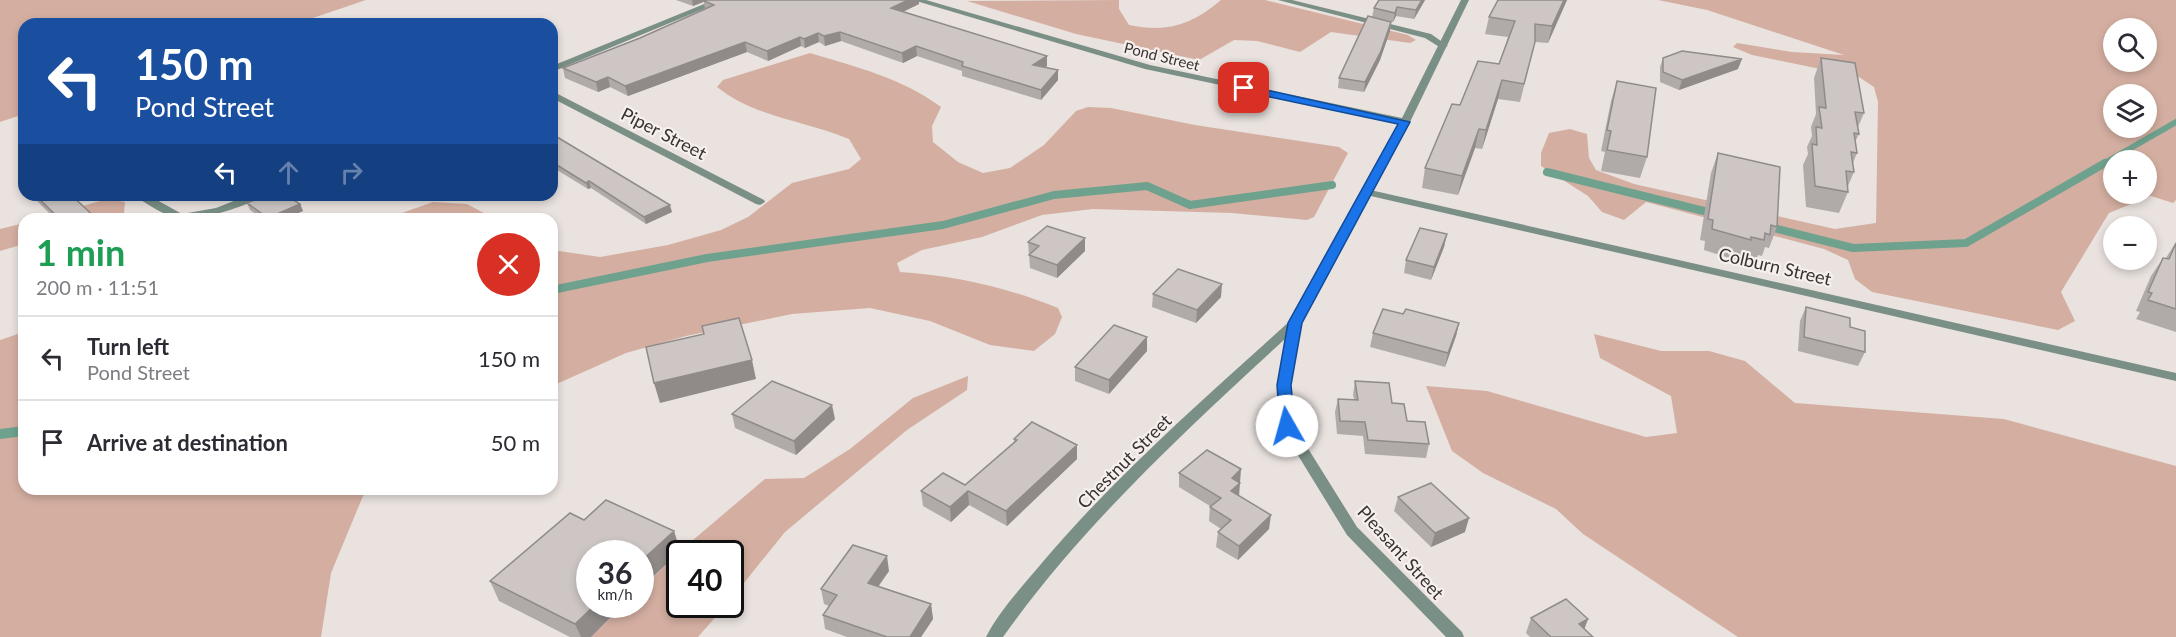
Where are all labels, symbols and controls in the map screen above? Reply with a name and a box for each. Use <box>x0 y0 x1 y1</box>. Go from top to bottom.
map controls <box>2103 18 2157 270</box>
button: search <box>2103 18 2157 72</box>
street label: Pond Street <box>1122 38 1202 74</box>
text: 150 m <box>135 39 253 89</box>
icon: left <box>36 42 114 120</box>
pin <box>1218 62 1269 113</box>
icon: arrive <box>1227 71 1260 104</box>
button: layers <box>2103 84 2157 138</box>
text: Pond Street <box>135 90 274 123</box>
street label: Piper Street <box>618 102 711 164</box>
button: + <box>2103 150 2157 204</box>
icon: left <box>209 156 242 189</box>
icon: ahead <box>272 156 305 189</box>
icon: right <box>335 156 368 189</box>
button: − <box>2103 216 2157 270</box>
text: 1 min <box>36 230 125 274</box>
button: close <box>477 233 540 296</box>
street label: Colburn Street <box>1716 242 1834 290</box>
text: 200 m · 11:51 <box>36 275 159 299</box>
text: Turn left <box>87 333 169 360</box>
icon: left <box>36 342 69 375</box>
text: 150 m <box>478 345 540 372</box>
text: Pond Street <box>87 360 190 384</box>
position arrow <box>1255 394 1319 458</box>
street label: Chestnut Street <box>1072 409 1176 513</box>
icon: arrive <box>36 426 69 459</box>
text: Arrive at destination <box>87 429 288 456</box>
text: 50 m <box>491 429 540 456</box>
street label: Pleasant Street <box>1353 501 1449 604</box>
speed limit sign: 40 <box>666 540 744 618</box>
text: 36 <box>598 554 632 590</box>
text: km/h <box>597 585 633 603</box>

